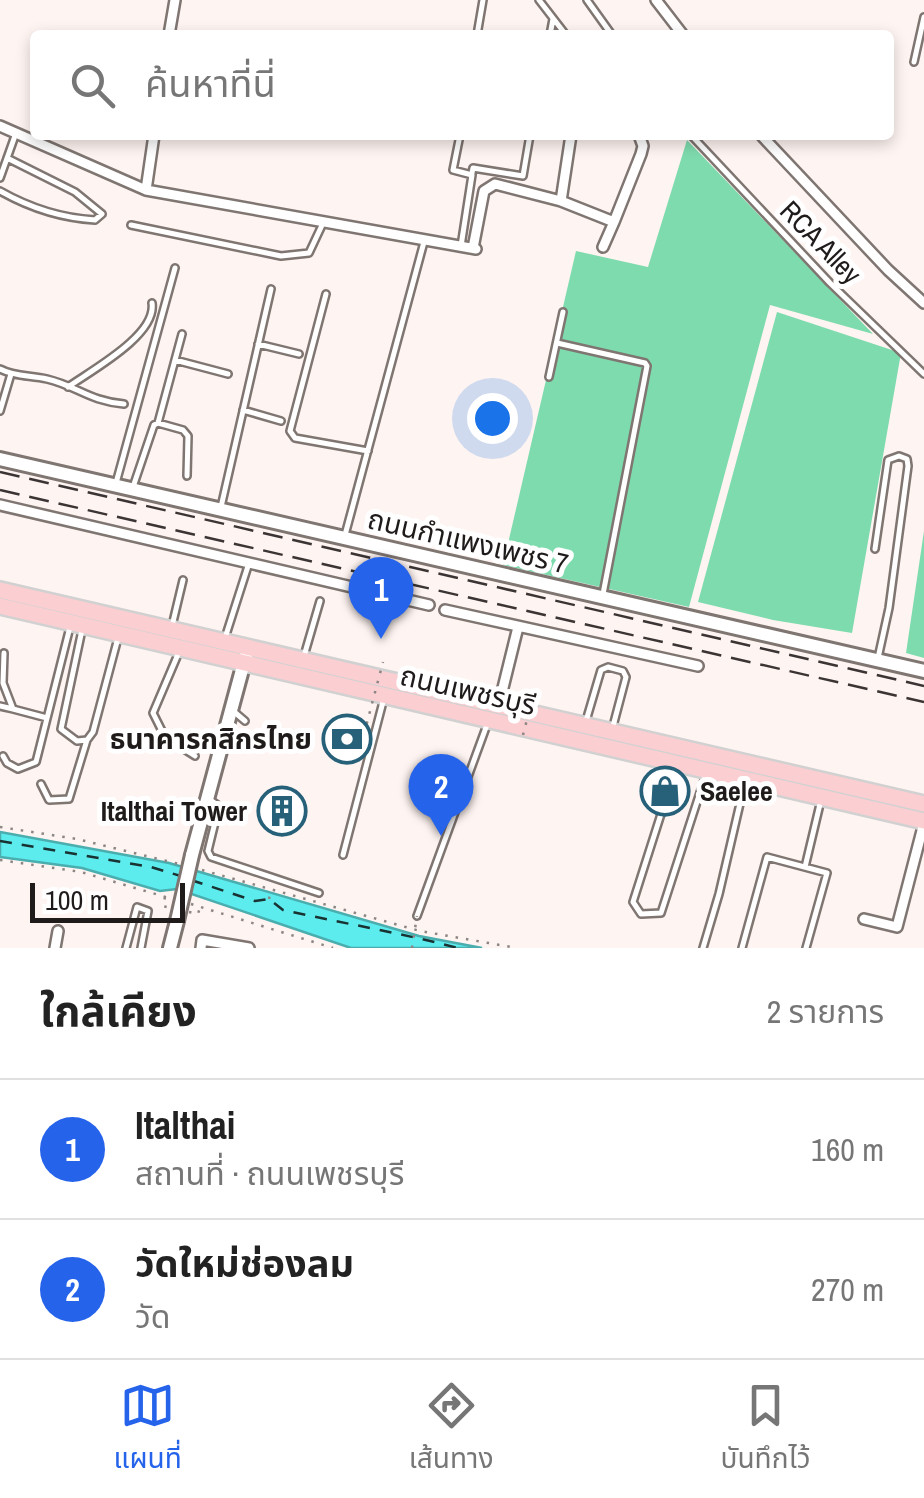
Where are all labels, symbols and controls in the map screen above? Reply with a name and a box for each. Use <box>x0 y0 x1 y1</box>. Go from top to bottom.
search box <box>30 30 894 140</box>
icon: search <box>65 58 120 113</box>
text: ค้นหาที่นี่ <box>145 58 276 109</box>
street label: RCA Alley <box>772 192 870 292</box>
your location <box>467 393 518 444</box>
street label: ถนนกำแพงเพชร 7 <box>364 499 572 583</box>
pin: 1 <box>348 556 414 639</box>
street label: ถนนเพชรบุรี <box>396 656 540 724</box>
bank icon: ธนาคารกสิกรไทย <box>321 713 373 765</box>
place label: ธนาคารกสิกรไทย <box>110 720 312 758</box>
pin: 2 <box>408 754 474 836</box>
shop icon: Saelee <box>639 765 691 817</box>
place label: Saelee <box>700 772 773 810</box>
building icon: Italthai Tower <box>256 785 308 837</box>
place label: Italthai Tower <box>101 792 247 830</box>
scale bar <box>30 878 185 923</box>
text: 100 m <box>45 881 109 919</box>
text: ใกล้เคียง <box>40 983 197 1039</box>
text: 2 รายการ <box>767 990 884 1033</box>
text: Italthai <box>135 1100 235 1151</box>
text: 1 <box>65 1128 80 1171</box>
text: 160 m <box>811 1128 884 1171</box>
text: สถานที่ · ถนนเพชรบุรี <box>135 1152 404 1195</box>
text: วัดใหม่ช่องลม <box>135 1238 354 1289</box>
text: 2 <box>65 1268 80 1311</box>
text: 270 m <box>811 1268 884 1311</box>
text: วัด <box>135 1295 170 1338</box>
tab: แผนที่ <box>114 1378 182 1481</box>
tab: เส้นทาง <box>409 1378 493 1481</box>
tab: บันทึกไว้ <box>721 1378 810 1481</box>

